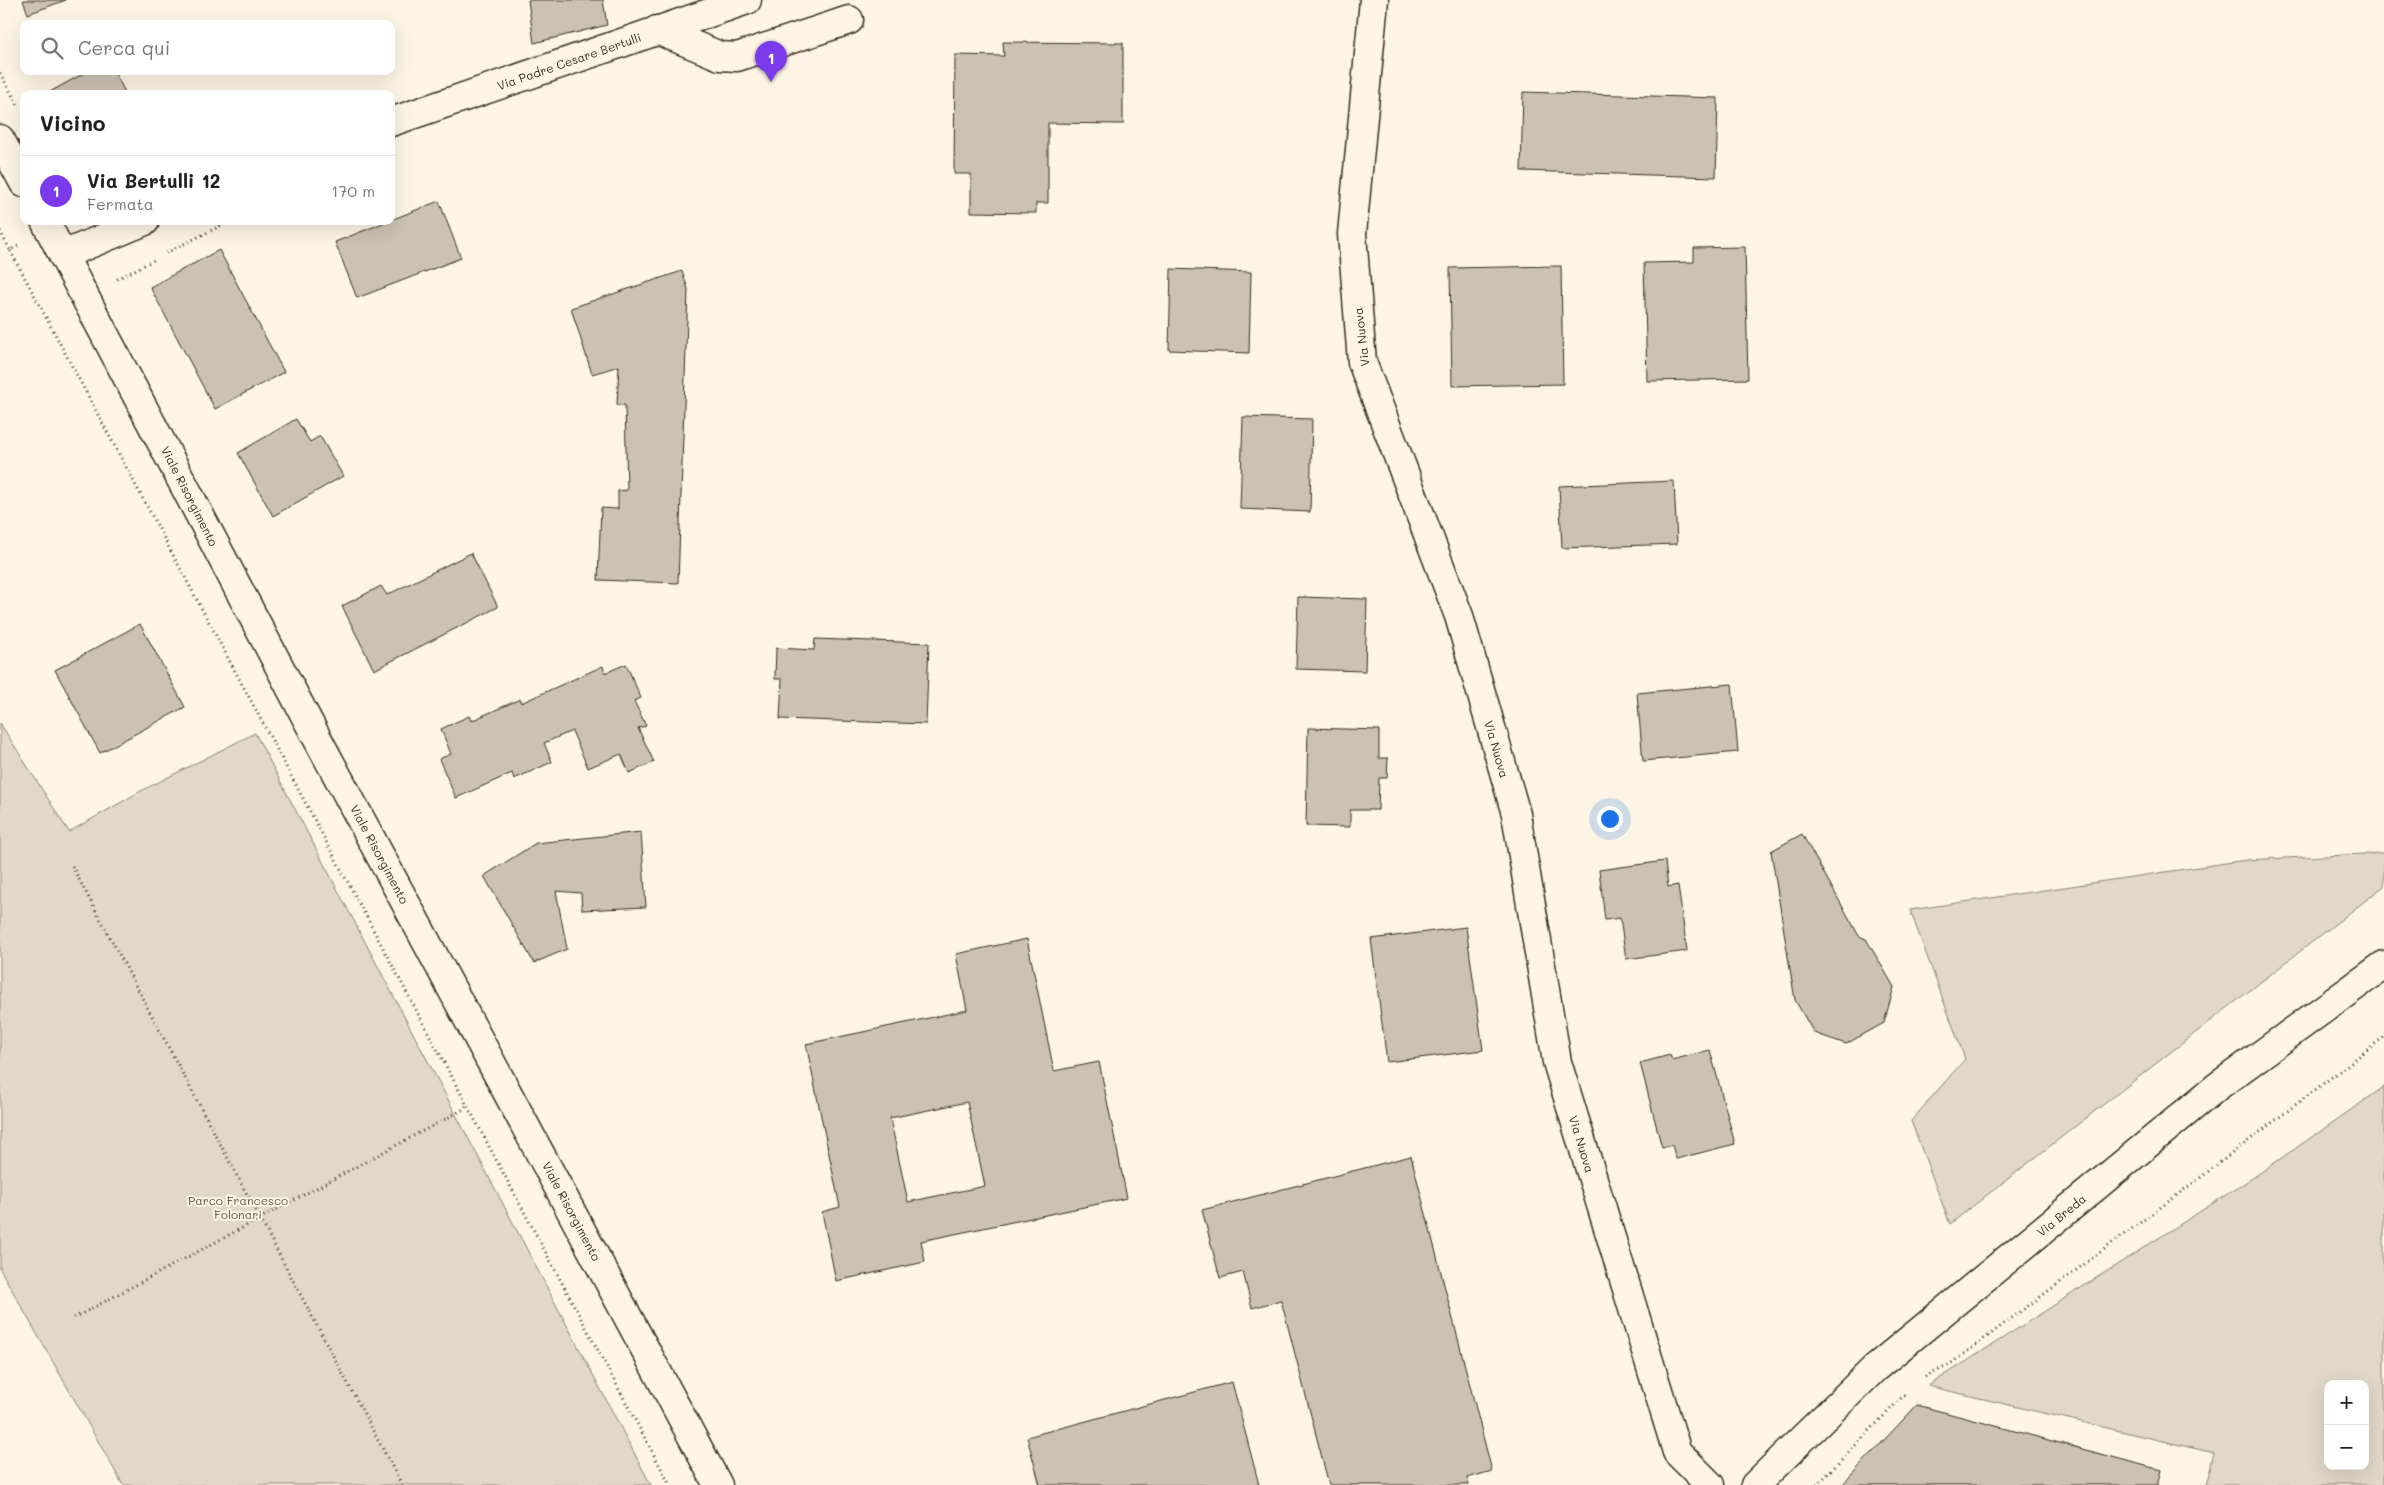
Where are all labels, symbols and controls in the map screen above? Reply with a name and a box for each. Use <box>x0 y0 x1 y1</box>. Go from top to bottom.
search box <box>20 20 395 75</box>
street label: Via Padre Cesare Bertulli <box>495 29 643 93</box>
icon: search <box>38 34 66 62</box>
text: Cerca qui <box>78 35 170 60</box>
pin: 1 <box>755 41 787 82</box>
text: Vicino <box>40 109 105 136</box>
text: Via Bertulli 12 <box>87 168 220 193</box>
text: 1 <box>52 180 60 201</box>
text: 170 m <box>331 180 375 201</box>
text: Fermata <box>87 193 154 214</box>
street label: Via Nuova <box>1349 307 1373 367</box>
street label: Viale Risorgimento <box>158 443 222 549</box>
street label: Via Nuova <box>1481 718 1513 780</box>
street label: Viale Risorgimento <box>347 802 413 906</box>
your location <box>1597 806 1623 832</box>
street label: Via Nuova <box>1566 1113 1598 1175</box>
street label: Viale Risorgimento <box>539 1159 605 1263</box>
street label: Via Breda <box>2033 1190 2089 1240</box>
park label: Parco Francesco Folonari <box>188 1192 288 1222</box>
map controls <box>2324 1380 2369 1470</box>
button: + <box>2324 1380 2369 1425</box>
button: − <box>2324 1425 2369 1470</box>

